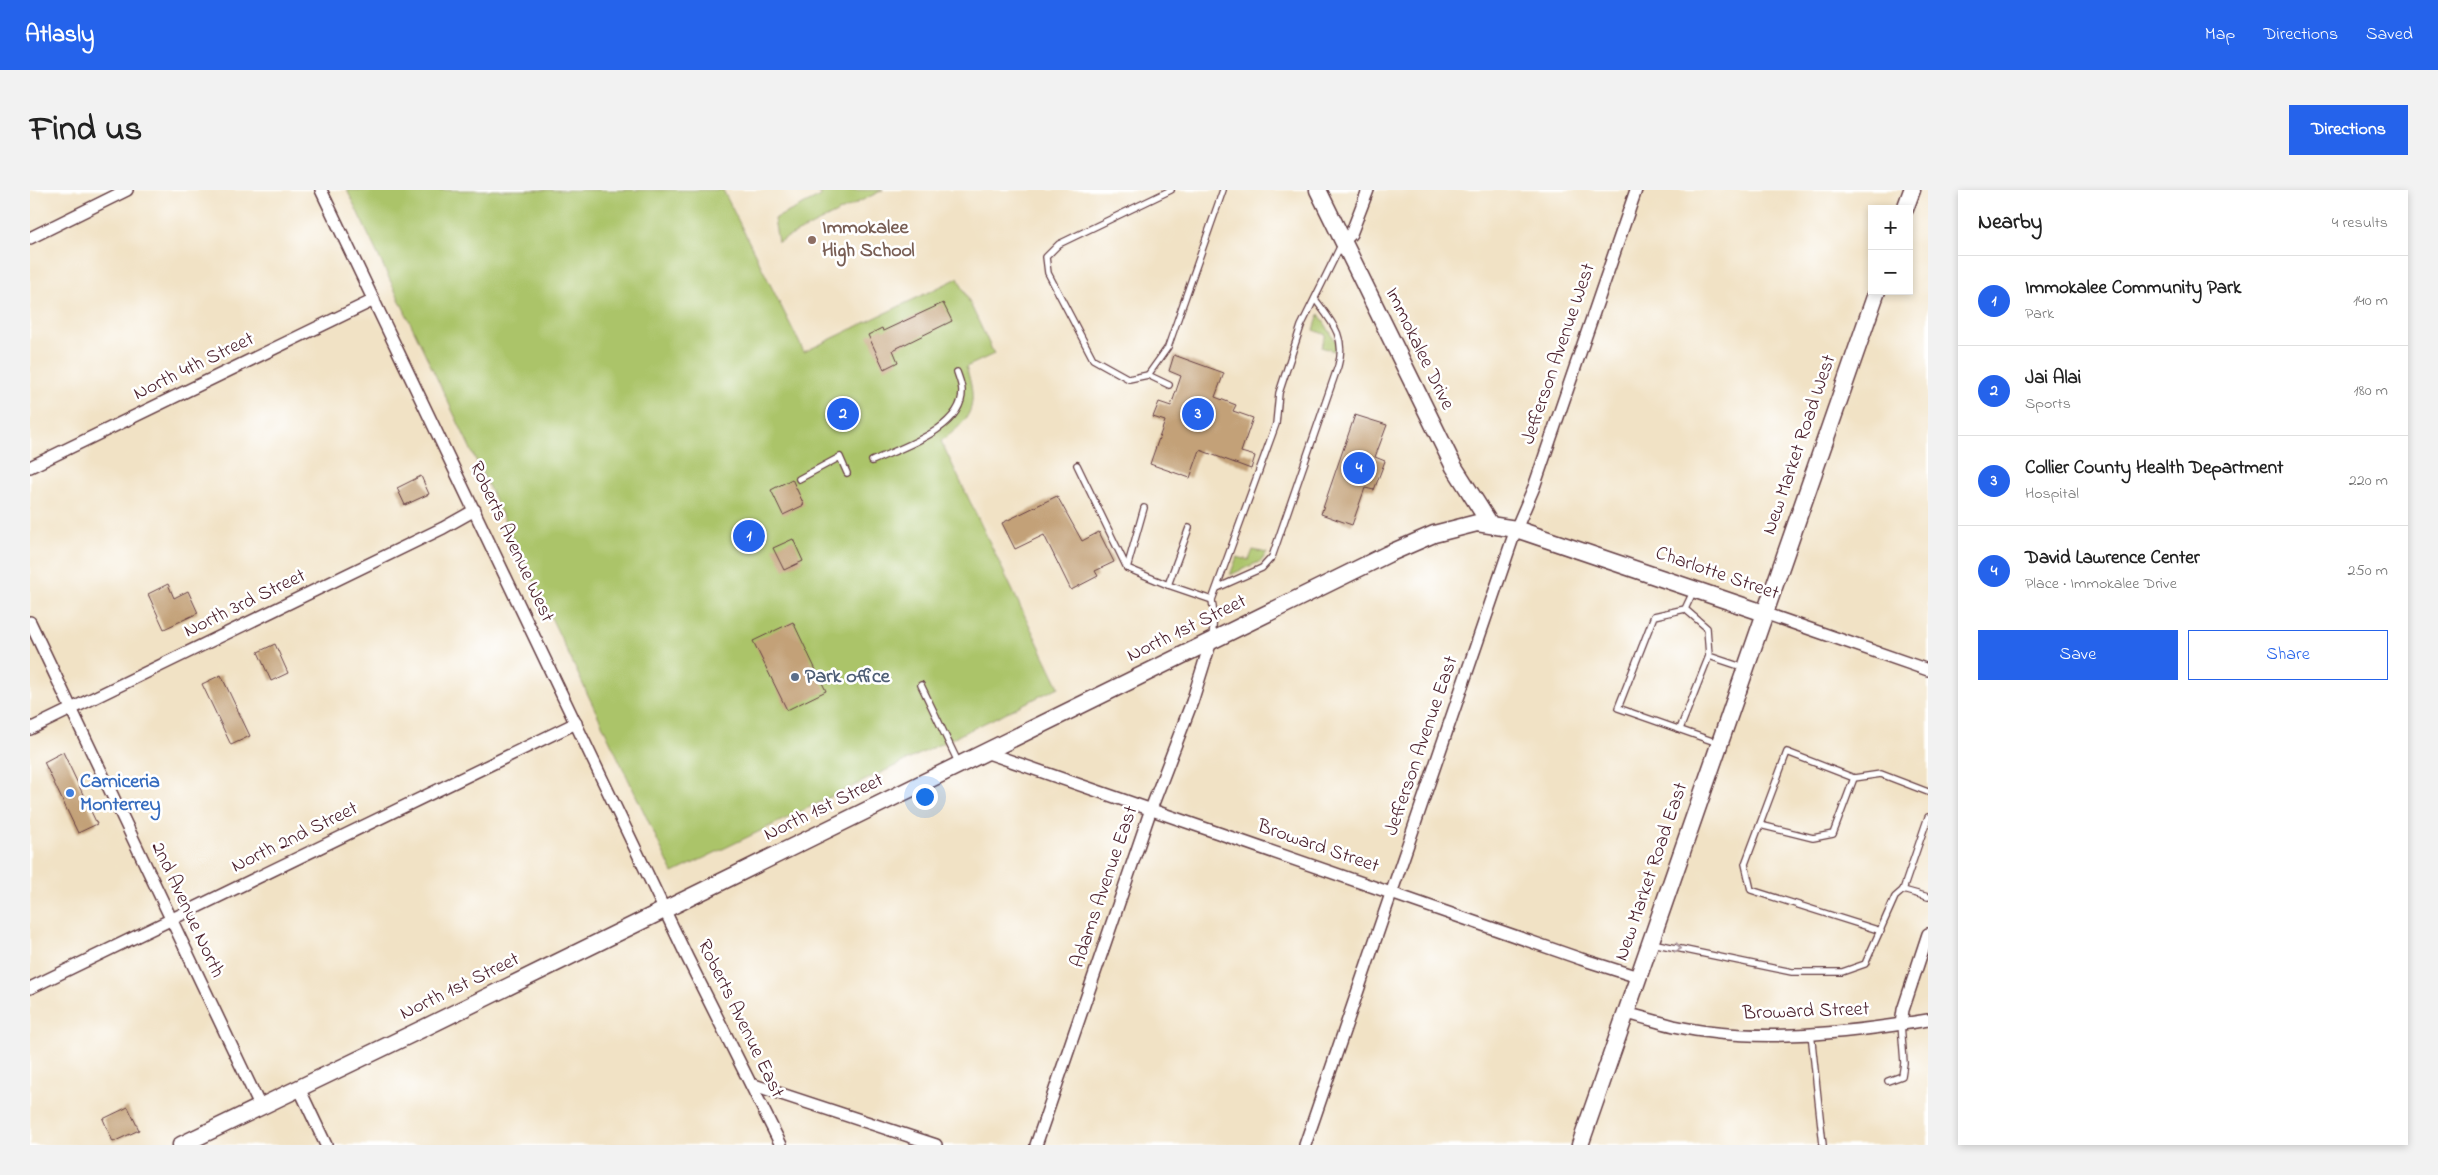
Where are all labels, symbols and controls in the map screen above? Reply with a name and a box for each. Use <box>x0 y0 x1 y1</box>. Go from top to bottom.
text: Atlasly <box>25 18 94 53</box>
text: Map <box>2205 22 2235 48</box>
text: Directions <box>2263 22 2338 48</box>
text: Saved <box>2366 22 2413 48</box>
text: Find us <box>30 105 142 156</box>
button: Directions <box>2289 105 2408 155</box>
map controls <box>1868 205 1913 295</box>
button: + <box>1868 205 1913 250</box>
text: Nearby <box>1978 208 2042 238</box>
text: 4 results <box>2332 211 2388 235</box>
place label: Immokalee High School <box>822 214 915 267</box>
marker: Immokalee High School <box>806 234 818 246</box>
button: − <box>1868 250 1913 295</box>
street label: Jefferson Avenue West <box>1514 259 1604 448</box>
text: Immokalee Community Park <box>2025 275 2241 302</box>
street label: Immokalee Drive <box>1377 283 1461 415</box>
text: 1 <box>1991 289 1997 313</box>
text: 140 m <box>2353 289 2388 313</box>
text: Park <box>2025 302 2054 326</box>
street label: North 4th Street <box>129 325 260 409</box>
street label: New Market Road West <box>1756 351 1845 539</box>
text: Jai Alai <box>2025 365 2081 392</box>
text: 2 <box>1990 379 1998 403</box>
text: 180 m <box>2354 379 2388 403</box>
text: Sports <box>2025 392 2071 416</box>
pin: 2 <box>827 395 859 433</box>
pin: 3 <box>1182 395 1214 433</box>
pin: 4 <box>1343 449 1375 487</box>
text: Collier County Health Department <box>2025 455 2283 482</box>
street label: Roberts Avenue West <box>461 457 561 628</box>
text: 3 <box>1991 469 1997 493</box>
text: 220 m <box>2349 469 2388 493</box>
text: Hospital <box>2025 482 2079 506</box>
pin: 1 <box>733 517 765 555</box>
street label: Charlotte Street <box>1651 539 1783 609</box>
text: David Lawrence Center <box>2025 545 2200 572</box>
text: 4 <box>1991 559 1997 583</box>
text: 250 m <box>2348 559 2388 583</box>
street label: North 3rd Street <box>179 562 311 646</box>
text: Place · Immokalee Drive <box>2025 572 2177 596</box>
street label: North 1st Street <box>1122 587 1252 671</box>
button: Save <box>1978 630 2178 680</box>
button: Share <box>2188 630 2388 680</box>
street label: Jefferson Avenue East <box>1378 652 1466 840</box>
place label: Park office <box>805 663 891 692</box>
marker: Park office <box>789 671 801 683</box>
street label: North 1st Street <box>759 766 889 850</box>
place label: Carniceria Monterrey <box>80 768 161 821</box>
street label: New Market Road East <box>1608 778 1696 965</box>
your location <box>912 784 938 810</box>
marker: Carniceria Monterrey <box>64 787 76 799</box>
street label: North 2nd Street <box>227 795 364 881</box>
street label: Adams Avenue East <box>1064 802 1146 972</box>
street label: Broward Street <box>1252 812 1383 881</box>
street label: 2nd Avenue North <box>143 837 231 983</box>
street label: Roberts Avenue East <box>689 935 791 1103</box>
one-way arrow <box>1673 942 1682 953</box>
street label: North 1st Street <box>395 945 525 1029</box>
street label: Broward Street <box>1741 995 1870 1029</box>

